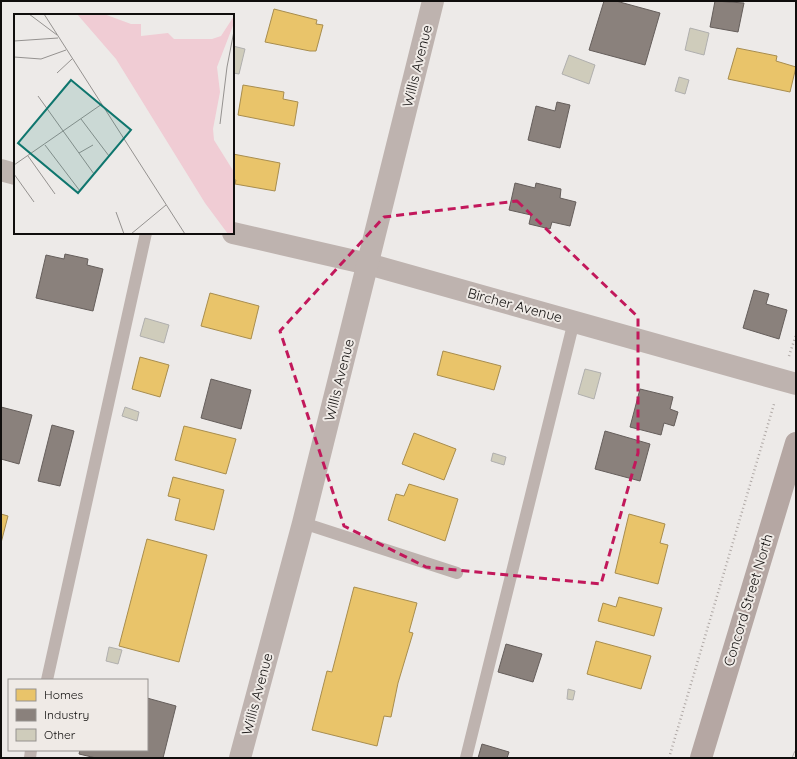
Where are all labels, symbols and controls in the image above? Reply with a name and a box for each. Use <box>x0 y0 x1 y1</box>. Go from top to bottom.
inset map <box>14 14 234 234</box>
street label: Willis Avenue <box>398 23 436 109</box>
street label: Bircher Avenue <box>466 284 564 326</box>
street label: Willis Avenue <box>320 337 358 423</box>
street label: Concord Street North <box>719 532 777 668</box>
street label: Willis Avenue <box>237 651 277 737</box>
legend <box>8 679 148 751</box>
text: Homes <box>44 687 84 702</box>
text: Industry <box>44 707 89 722</box>
text: Other <box>44 727 76 742</box>

